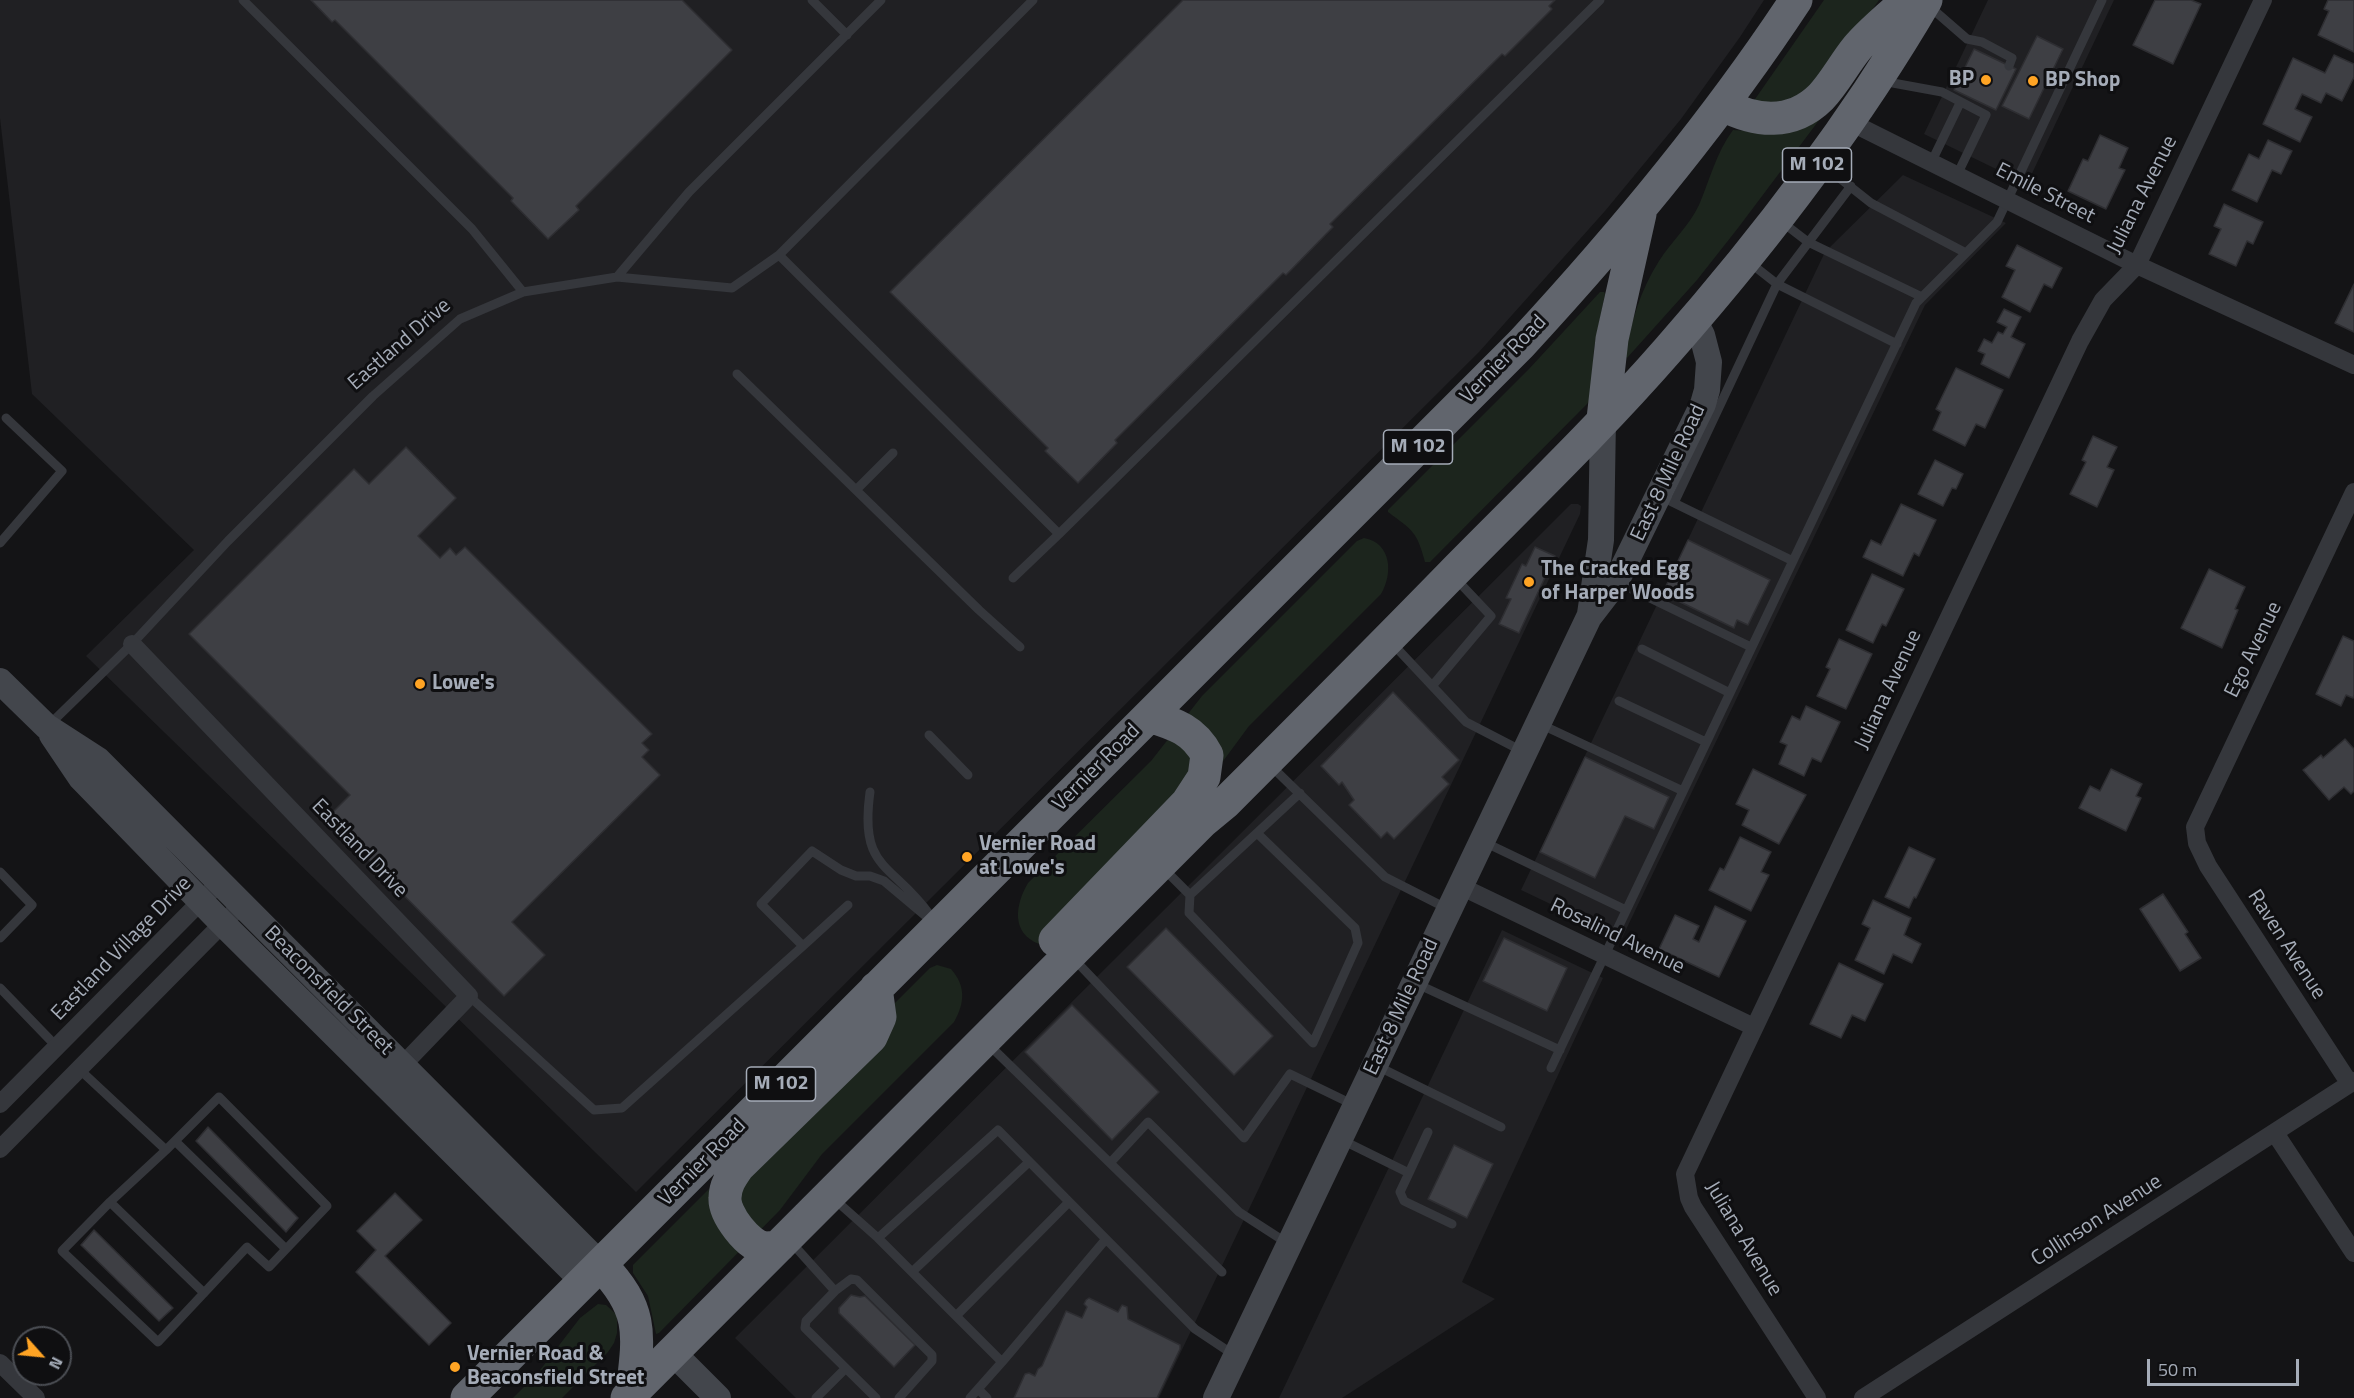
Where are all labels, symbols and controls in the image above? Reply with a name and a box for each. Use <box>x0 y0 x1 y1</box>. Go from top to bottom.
place label: BP <box>1949 67 1974 93</box>
place label: BP Shop <box>2045 68 2120 94</box>
marker: BP <box>1979 73 1993 87</box>
marker: BP Shop <box>2026 74 2040 88</box>
street label: Juliana Avenue <box>2102 132 2184 258</box>
road number: M 102 <box>1782 148 1852 182</box>
street label: Emile Street <box>1991 158 2099 230</box>
street label: Eastland Drive <box>344 294 456 396</box>
street label: Vernier Road <box>1456 311 1552 409</box>
street label: East 8 Mile Road <box>1626 401 1712 545</box>
road number: M 102 <box>1384 430 1452 464</box>
place label: The Cracked Egg of Harper Woods <box>1541 557 1695 607</box>
marker: The Cracked Egg of Harper Woods <box>1522 575 1536 589</box>
street label: Ego Avenue <box>2220 598 2288 702</box>
street label: Juliana Avenue <box>1850 626 1928 754</box>
place label: Lowe's <box>432 671 495 697</box>
marker: Lowe's <box>413 677 427 691</box>
street label: Vernier Road <box>1048 719 1146 817</box>
street label: Eastland Drive <box>306 794 412 904</box>
place label: Vernier Road at Lowe's <box>979 832 1096 882</box>
marker: Vernier Road at Lowe's <box>960 850 974 864</box>
street label: Eastland Village Drive <box>47 872 197 1026</box>
street label: Raven Avenue <box>2241 886 2331 1004</box>
street label: Rosalind Avenue <box>1546 894 1688 980</box>
street label: Beaconsfield Street <box>258 921 398 1061</box>
street label: East 8 Mile Road <box>1359 935 1445 1079</box>
road number: M 102 <box>746 1067 816 1101</box>
street label: Vernier Road <box>654 1114 752 1212</box>
street label: Collinson Avenue <box>2027 1169 2167 1273</box>
street label: Juliana Avenue <box>1699 1177 1787 1301</box>
north arrow <box>12 1326 72 1386</box>
place label: Vernier Road & Beaconsfield Street <box>467 1342 644 1392</box>
scale bar <box>2150 1347 2302 1385</box>
text: N <box>43 1353 69 1374</box>
text: 50 m <box>2158 1356 2197 1383</box>
marker: Vernier Road & Beaconsfield Street <box>448 1360 462 1374</box>

